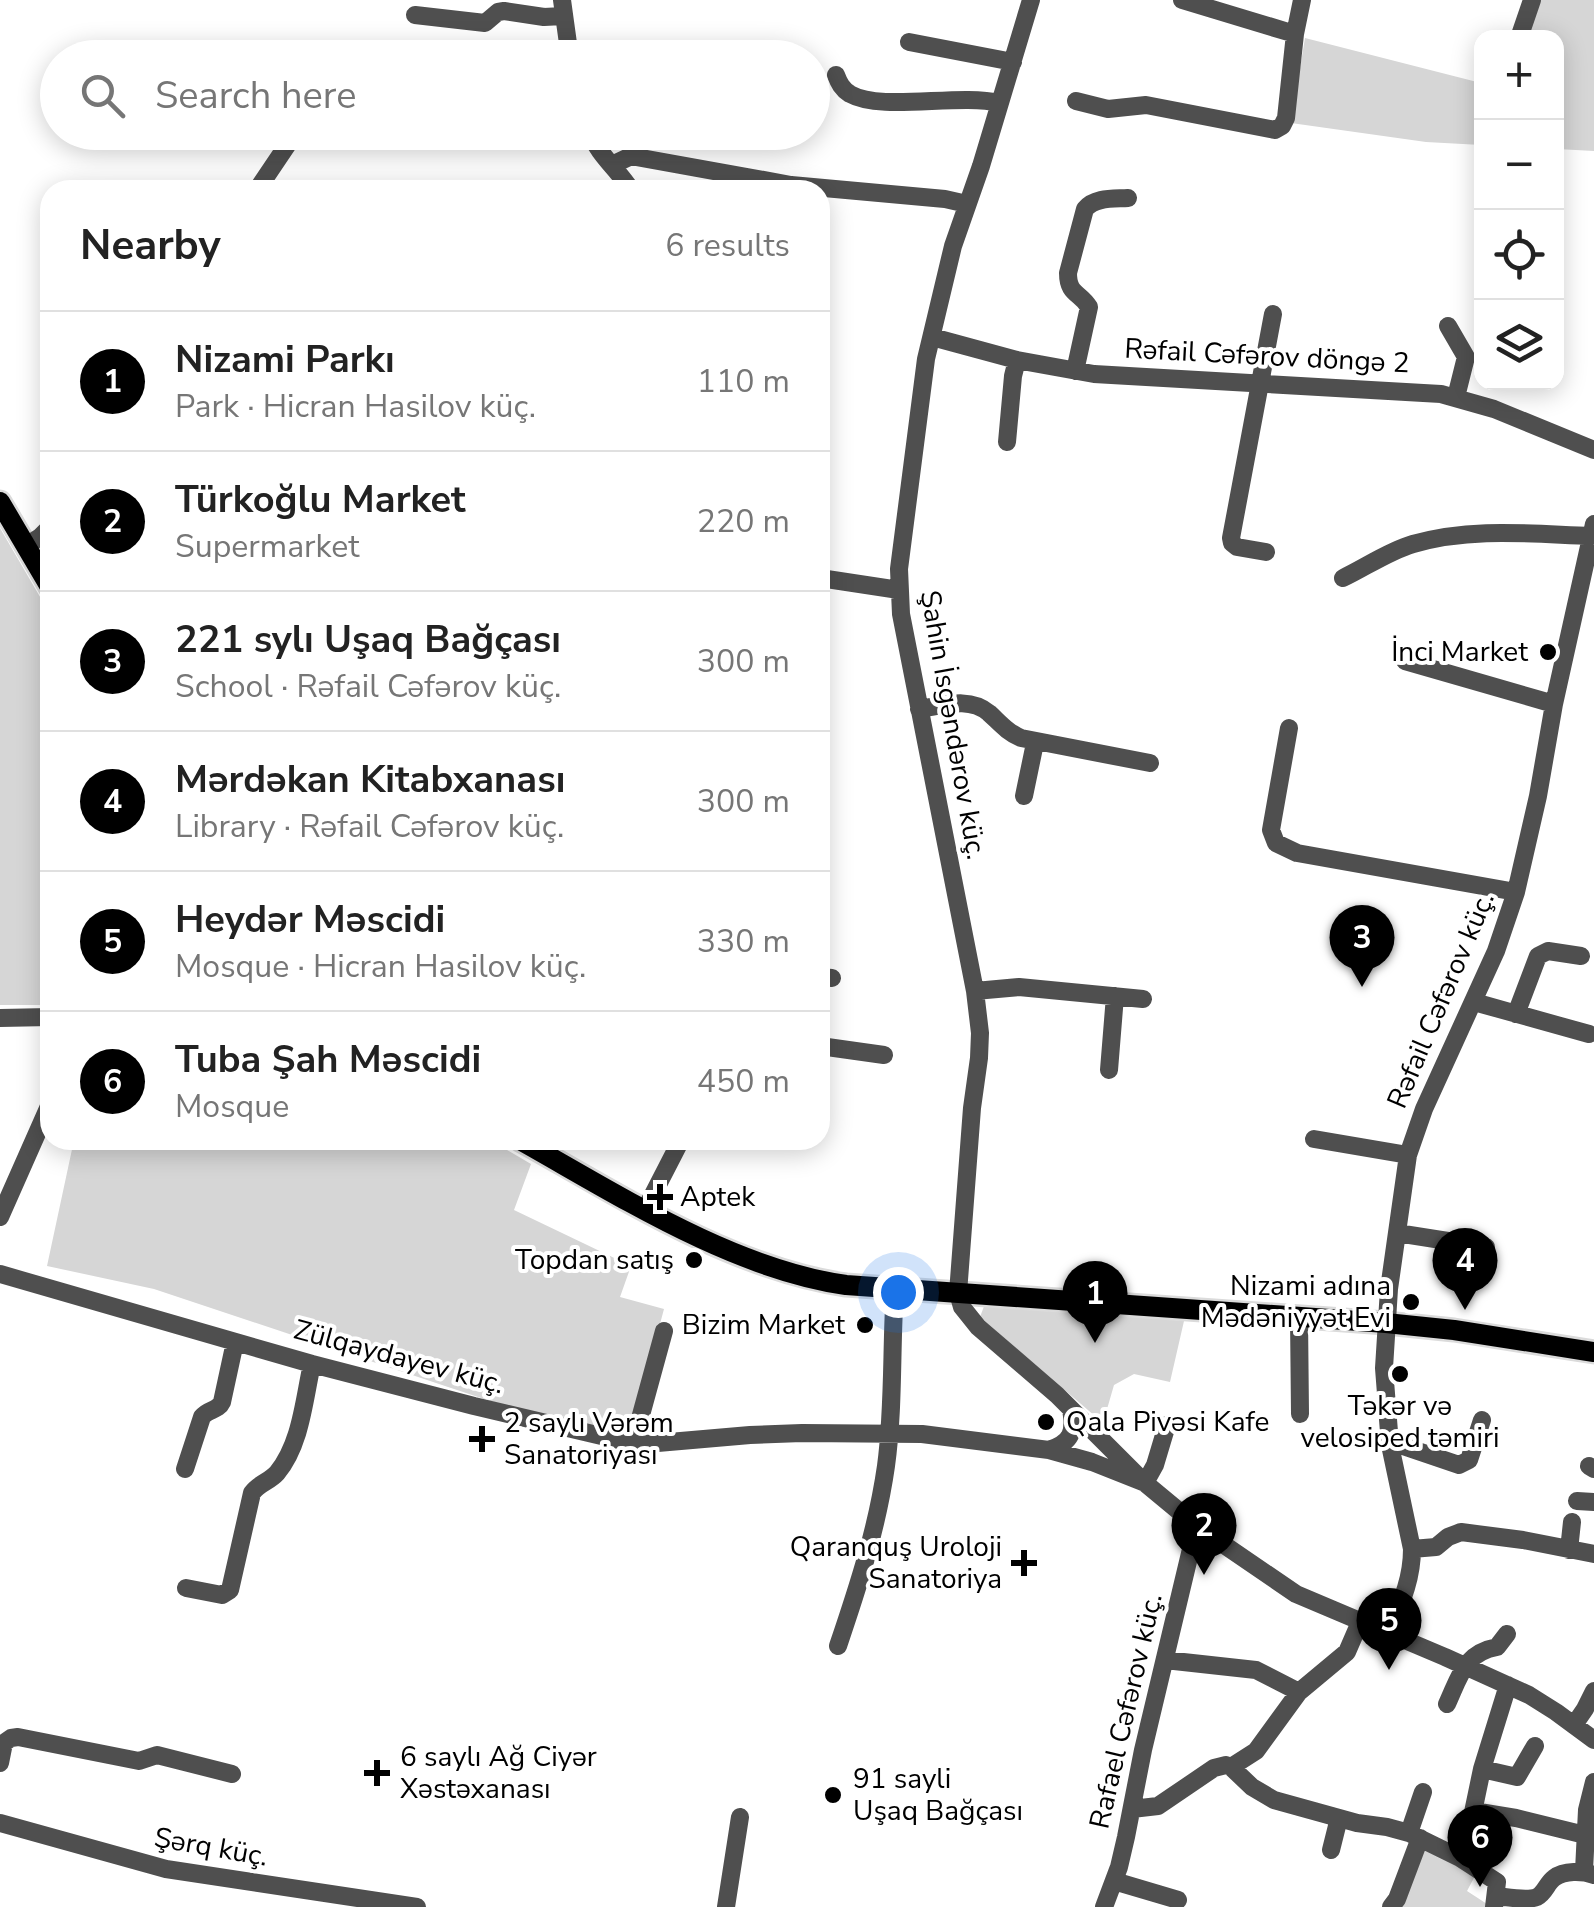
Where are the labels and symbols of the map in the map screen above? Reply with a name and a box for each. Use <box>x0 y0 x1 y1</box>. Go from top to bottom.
street label: Rəfail Cəfərov döngə 2 <box>1123 330 1411 382</box>
street label: Şahin İsgəndərov küç. <box>911 587 995 863</box>
place label: İnci Market <box>1391 633 1528 671</box>
marker: İnci Market <box>1537 641 1559 663</box>
street label: Rəfail Cəfərov küç. <box>1378 886 1504 1114</box>
pin: 3 <box>1330 904 1394 987</box>
place label: Aptek <box>680 1178 756 1216</box>
marker: Aptek <box>649 1186 671 1208</box>
pin: 4 <box>1432 1228 1498 1310</box>
place label: Topdan satış <box>515 1241 674 1279</box>
marker: Topdan satış <box>683 1249 705 1271</box>
pin: 1 <box>1062 1260 1128 1343</box>
your location <box>873 1267 924 1318</box>
place label: Nizami adına Mədəniyyət Evi <box>1201 1267 1391 1337</box>
marker: Nizami adına Mədəniyyət Evi <box>1400 1291 1422 1313</box>
place label: Bizim Market <box>682 1306 845 1344</box>
street label: Zülqaydayev küç. <box>290 1311 508 1403</box>
marker: Bizim Market <box>854 1314 876 1336</box>
marker: Təkər və velosiped təmiri <box>1389 1363 1411 1385</box>
place label: Təkər və velosiped təmiri <box>1300 1387 1500 1457</box>
place label: Qala Pivəsi Kafe <box>1066 1403 1269 1441</box>
place label: 2 saylı Vərəm Sanatoriyası <box>504 1404 674 1474</box>
marker: Qala Pivəsi Kafe <box>1035 1411 1057 1433</box>
marker: 2 saylı Vərəm Sanatoriyası <box>469 1426 495 1452</box>
pin: 2 <box>1172 1492 1236 1575</box>
place label: Qaranquş Uroloji Sanatoriya <box>790 1528 1002 1598</box>
marker: Qaranquş Uroloji Sanatoriya <box>1011 1550 1037 1576</box>
pin: 5 <box>1356 1588 1422 1670</box>
street label: Rafael Cəfərov küç. <box>1080 1590 1172 1832</box>
place label: 6 saylı Ağ Ciyər Xəstəxanası <box>400 1738 597 1808</box>
marker: 6 saylı Ağ Ciyər Xəstəxanası <box>364 1760 390 1786</box>
place label: 91 sayli Uşaq Bağçası <box>853 1760 1023 1830</box>
marker: 91 sayli Uşaq Bağçası <box>822 1784 844 1806</box>
pin: 6 <box>1448 1804 1512 1887</box>
street label: Şərq küç. <box>151 1818 271 1876</box>

